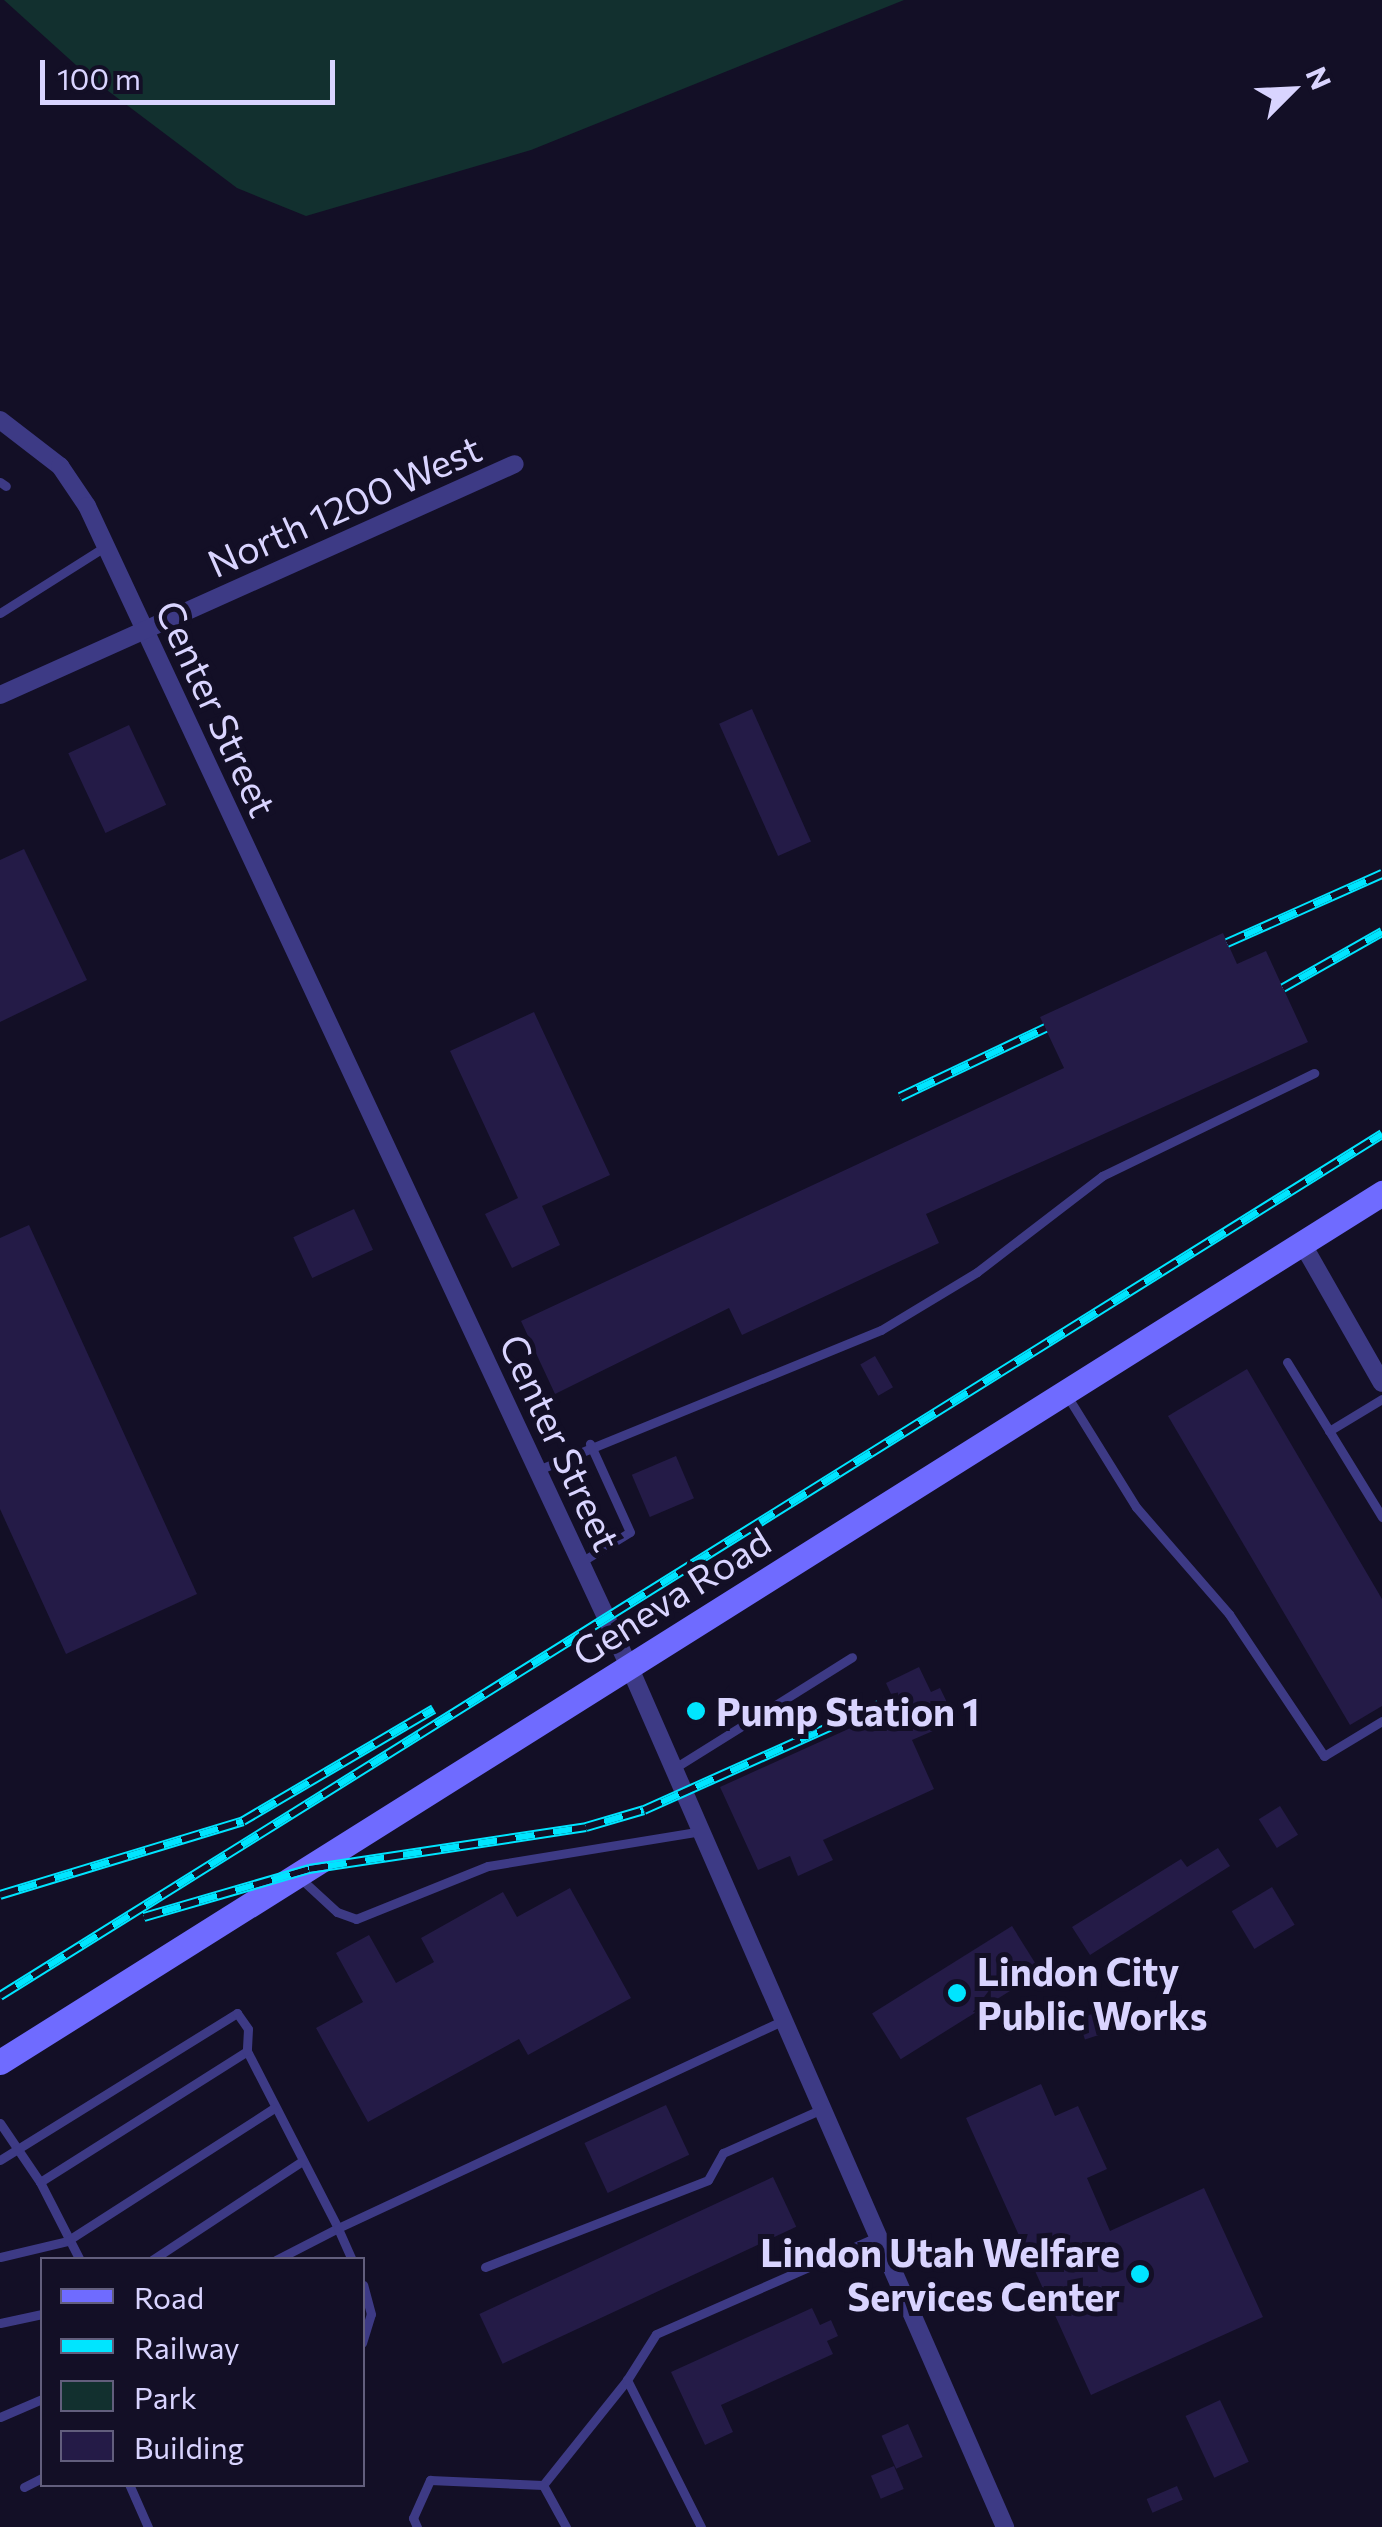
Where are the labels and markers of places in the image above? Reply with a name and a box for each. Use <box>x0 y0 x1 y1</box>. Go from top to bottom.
place label: Pump Station 1 <box>716 1688 980 1734</box>
marker: Pump Station 1 <box>685 1700 707 1722</box>
place label: Lindon City Public Works <box>977 1948 1207 2038</box>
marker: Lindon City Public Works <box>946 1982 968 2004</box>
place label: Lindon Utah Welfare Services Center <box>760 2229 1120 2318</box>
marker: Lindon Utah Welfare Services Center <box>1129 2263 1151 2285</box>

